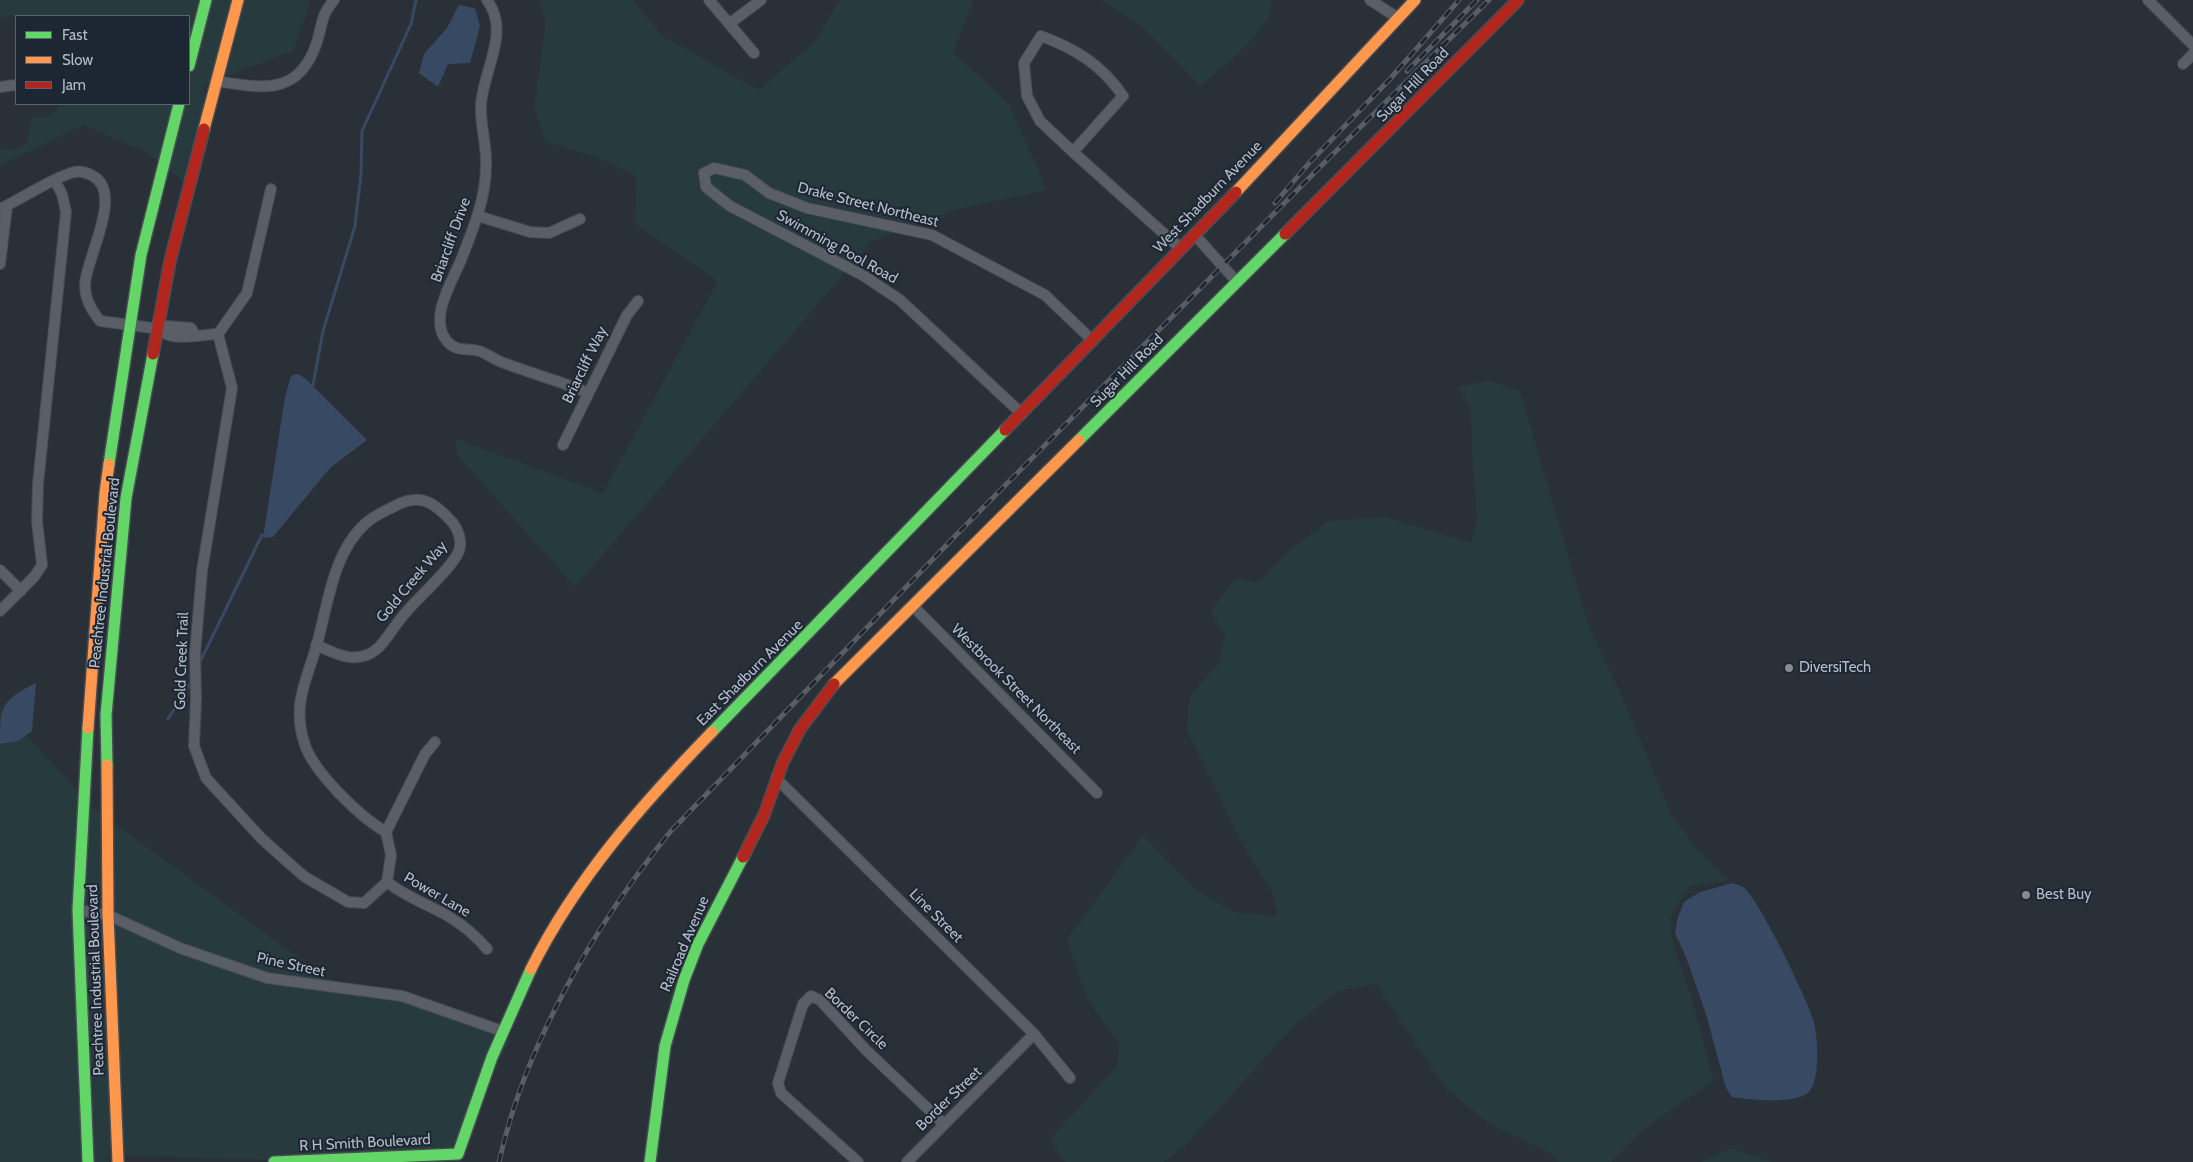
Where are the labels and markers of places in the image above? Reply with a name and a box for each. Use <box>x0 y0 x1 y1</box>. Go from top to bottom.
place label: DiversiTech <box>1799 659 1871 677</box>
marker: DiversiTech <box>1783 662 1795 674</box>
place label: Best Buy <box>2036 886 2092 904</box>
marker: Best Buy <box>2020 889 2032 901</box>

